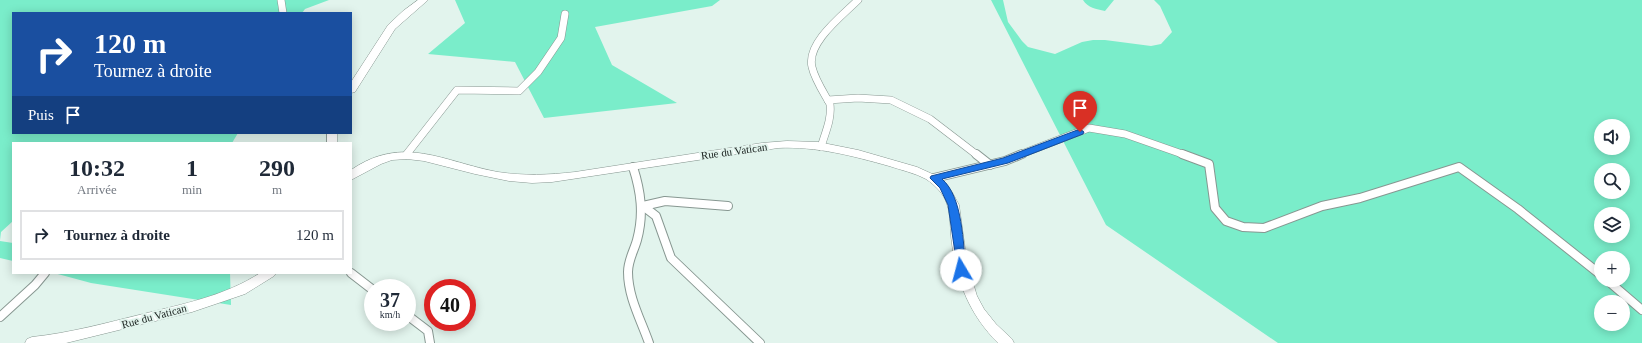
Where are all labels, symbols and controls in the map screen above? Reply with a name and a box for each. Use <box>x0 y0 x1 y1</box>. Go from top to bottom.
icon: right <box>28 28 80 80</box>
text: 120 m <box>94 28 166 59</box>
text: Tournez à droite <box>94 61 212 81</box>
pin <box>1063 91 1097 132</box>
icon: arrive <box>1069 97 1091 119</box>
icon: arrive <box>62 104 84 126</box>
text: Puis <box>28 107 54 123</box>
map controls <box>1594 119 1630 331</box>
button: sound <box>1594 119 1630 155</box>
street label: Rue du Vatican <box>700 140 769 162</box>
text: 10:32 <box>69 155 125 181</box>
text: 1 <box>186 155 198 181</box>
text: 290 <box>259 155 295 181</box>
button: search <box>1594 163 1630 199</box>
text: Arrivée <box>77 182 117 197</box>
text: min <box>182 182 202 197</box>
text: m <box>272 182 282 197</box>
button: layers <box>1594 207 1630 243</box>
icon: right <box>30 224 52 246</box>
text: Tournez à droite <box>64 227 170 243</box>
text: 120 m <box>296 227 334 243</box>
position arrow <box>940 249 982 291</box>
button: + <box>1594 251 1630 287</box>
speed limit sign: 40 <box>424 279 476 331</box>
text: 37 <box>380 289 400 311</box>
button: − <box>1594 295 1630 331</box>
street label: Rue du Vatican <box>120 301 188 330</box>
text: km/h <box>380 309 400 320</box>

